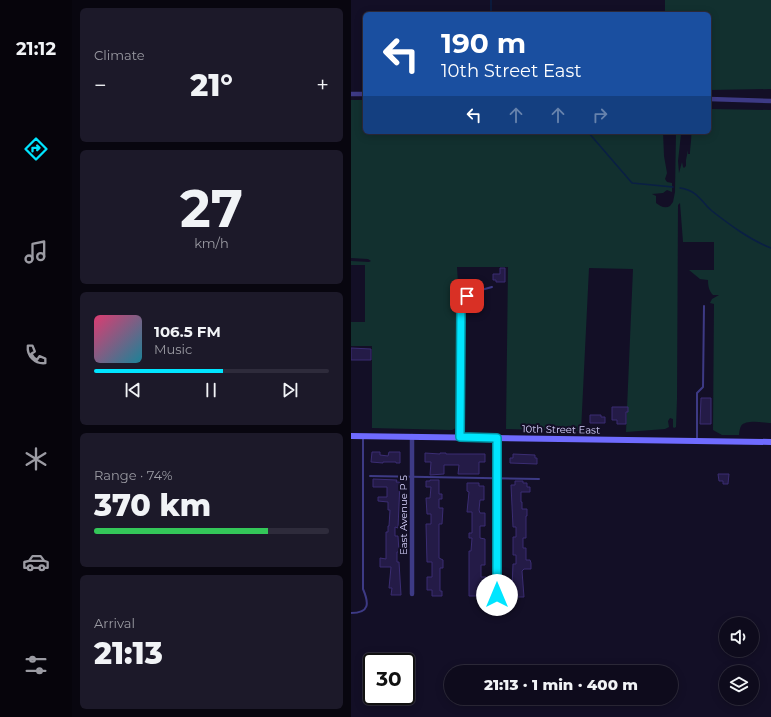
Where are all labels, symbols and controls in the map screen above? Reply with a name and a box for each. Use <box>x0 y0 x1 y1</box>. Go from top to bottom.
text: 190 m <box>441 26 526 60</box>
icon: left <box>375 28 427 80</box>
text: 21:12 <box>16 38 56 60</box>
text: Climate <box>94 47 145 63</box>
text: 10th Street East <box>441 60 582 82</box>
text: 21° <box>190 67 233 104</box>
text: − <box>94 72 107 99</box>
text: + <box>316 72 329 99</box>
icon: left <box>463 104 485 126</box>
icon: ahead <box>505 104 527 126</box>
icon: ahead <box>547 104 569 126</box>
icon: right <box>589 104 611 126</box>
icon: directions <box>22 135 50 163</box>
text: 27 <box>180 177 243 240</box>
text: km/h <box>194 235 229 251</box>
icon: music <box>22 238 50 266</box>
pin <box>450 279 484 313</box>
icon: arrive <box>456 285 478 307</box>
text: 106.5 FM <box>154 322 221 341</box>
icon: phone <box>22 341 50 369</box>
text: Music <box>154 341 192 357</box>
icon: previous <box>122 379 144 401</box>
icon: pause <box>200 379 222 401</box>
icon: next <box>279 379 301 401</box>
street label: 10th Street East <box>522 422 600 437</box>
icon: climate <box>22 445 50 473</box>
text: Range · 74% <box>94 467 172 483</box>
street label: East Avenue P 5 <box>397 475 410 555</box>
text: 370 km <box>94 487 211 524</box>
icon: car <box>22 548 50 576</box>
position arrow <box>476 574 518 616</box>
text: Arrival <box>94 615 135 631</box>
map controls <box>719 617 759 705</box>
button: sound <box>719 617 759 657</box>
text: 21:13 <box>94 635 163 672</box>
icon: filters <box>22 651 50 679</box>
speed limit sign: 30 <box>363 653 415 705</box>
button: layers <box>719 665 759 705</box>
text: 21:13 · 1 min · 400 m <box>484 675 638 694</box>

